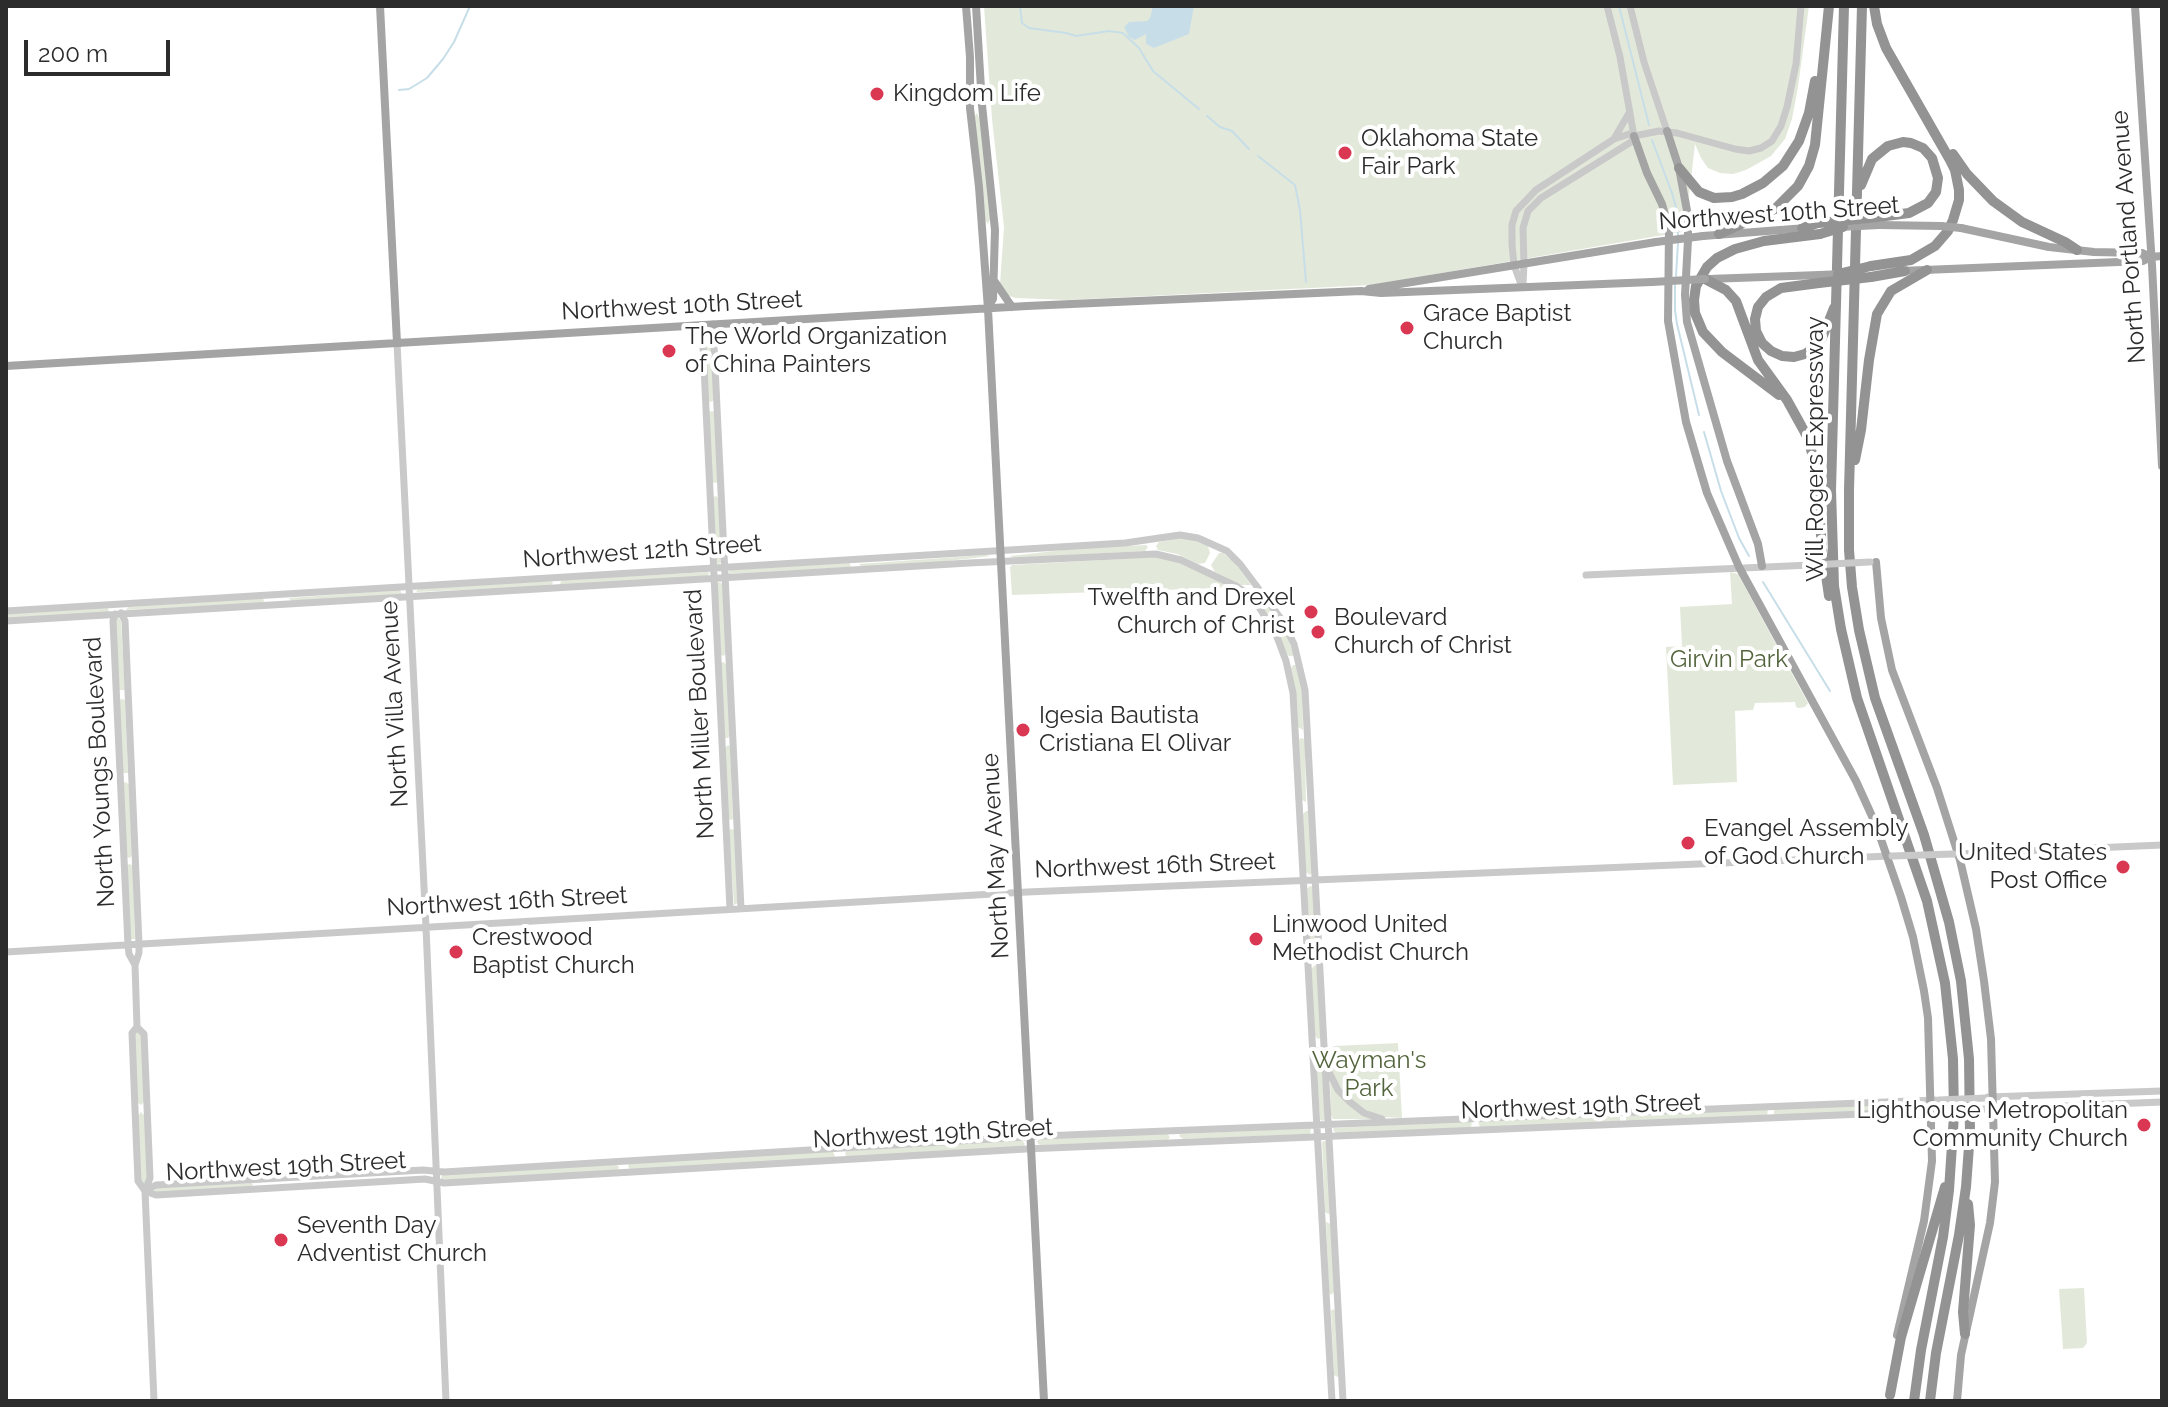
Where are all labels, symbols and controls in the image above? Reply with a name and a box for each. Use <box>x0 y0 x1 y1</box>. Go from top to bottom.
scale bar <box>28 24 174 74</box>
text: 200 m <box>38 39 108 68</box>
place label: Kingdom Life <box>893 80 1041 108</box>
marker: Kingdom Life <box>868 85 886 103</box>
street label: North Portland Avenue <box>2106 110 2152 364</box>
place label: Oklahoma State Fair Park <box>1361 125 1538 181</box>
marker: Oklahoma State Fair Park <box>1336 144 1354 162</box>
street label: Northwest 10th Street <box>1658 191 1900 237</box>
street label: Northwest 10th Street <box>561 285 803 327</box>
place label: Grace Baptist Church <box>1423 300 1571 356</box>
street label: Will Rogers Expressway <box>1802 316 1830 582</box>
marker: Grace Baptist Church <box>1398 319 1416 337</box>
place label: The World Organization of China Painters <box>685 323 947 379</box>
marker: The World Organization of China Painters <box>660 342 678 360</box>
street label: Northwest 12th Street <box>522 529 762 575</box>
place label: Twelfth and Drexel Church of Christ <box>1087 584 1295 640</box>
street label: North Miller Boulevard <box>679 588 721 840</box>
street label: North Villa Avenue <box>375 600 415 808</box>
marker: Twelfth and Drexel Church of Christ <box>1302 603 1320 621</box>
place label: Boulevard Church of Christ <box>1334 604 1512 660</box>
marker: Boulevard Church of Christ <box>1309 623 1327 641</box>
street label: North Youngs Boulevard <box>79 636 121 908</box>
park label: Girvin Park <box>1670 646 1788 674</box>
place label: Igesia Bautista Cristiana El Olivar <box>1039 702 1231 758</box>
marker: Igesia Bautista Cristiana El Olivar <box>1014 721 1032 739</box>
street label: North May Avenue <box>976 752 1016 960</box>
place label: Evangel Assembly of God Church <box>1704 815 1909 871</box>
marker: Evangel Assembly of God Church <box>1679 834 1697 852</box>
place label: United States Post Office <box>1958 839 2107 895</box>
street label: Northwest 16th Street <box>1034 847 1276 885</box>
marker: United States Post Office <box>2114 858 2132 876</box>
street label: Northwest 16th Street <box>386 881 628 923</box>
place label: Linwood United Methodist Church <box>1272 911 1469 967</box>
place label: Crestwood Baptist Church <box>472 924 635 980</box>
marker: Linwood United Methodist Church <box>1247 930 1265 948</box>
marker: Crestwood Baptist Church <box>447 943 465 961</box>
park label: Wayman's Park <box>1312 1047 1426 1103</box>
street label: Northwest 19th Street <box>1460 1088 1702 1126</box>
place label: Lighthouse Metropolitan Community Church <box>1857 1097 2128 1153</box>
street label: Northwest 19th Street <box>812 1113 1054 1155</box>
marker: Lighthouse Metropolitan Community Church <box>2135 1116 2153 1134</box>
street label: Northwest 19th Street <box>165 1146 407 1188</box>
place label: Seventh Day Adventist Church <box>297 1212 487 1268</box>
marker: Seventh Day Adventist Church <box>272 1231 290 1249</box>

